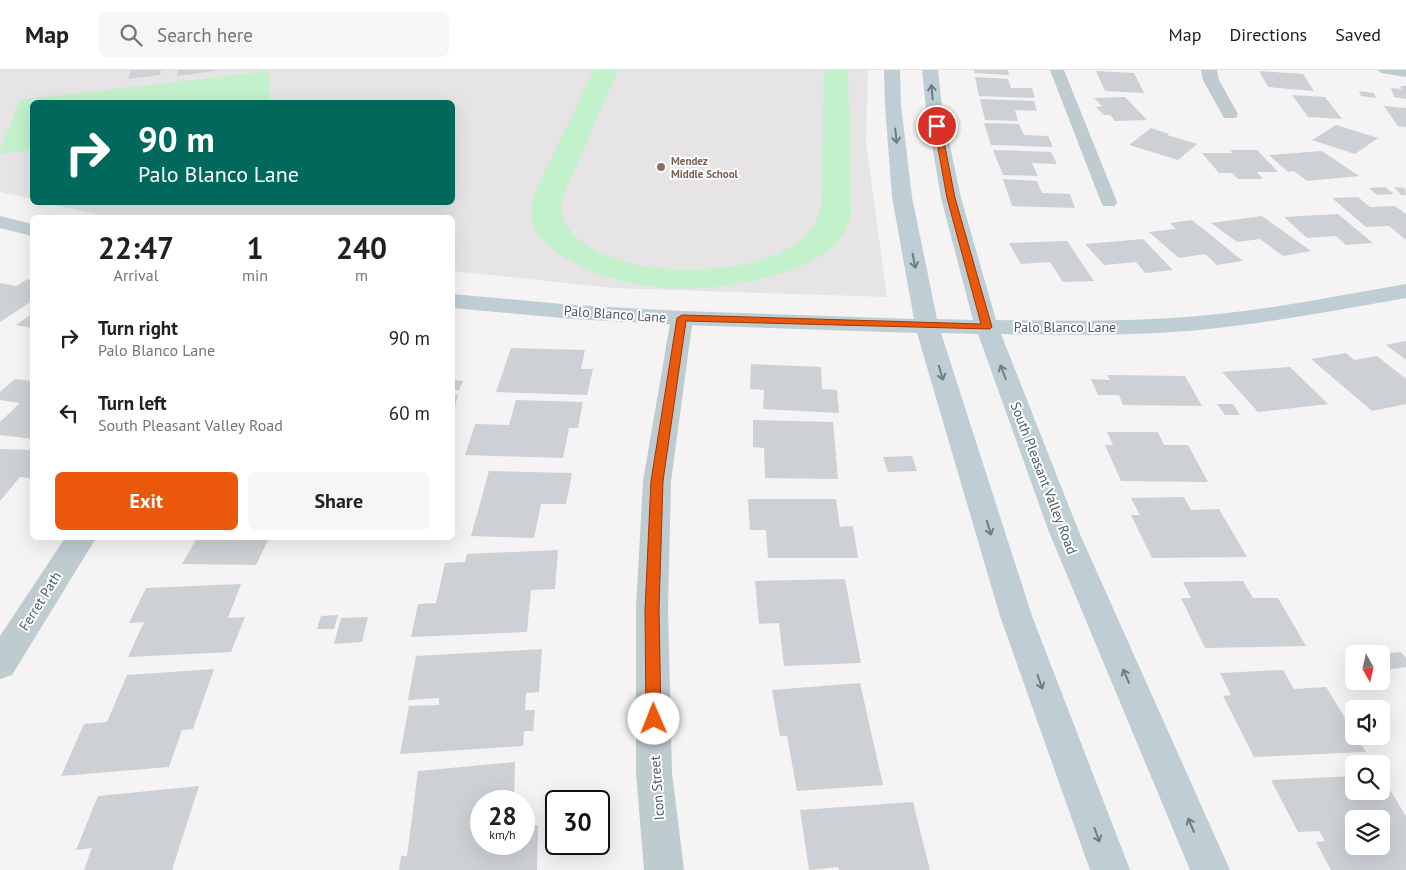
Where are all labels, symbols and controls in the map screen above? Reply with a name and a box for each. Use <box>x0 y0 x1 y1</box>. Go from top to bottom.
search box <box>99 12 449 57</box>
text: Map <box>25 19 69 50</box>
icon: search <box>117 21 145 49</box>
text: Search here <box>157 23 253 47</box>
text: Map <box>1169 23 1201 46</box>
text: Directions <box>1229 23 1307 46</box>
text: Saved <box>1335 23 1381 46</box>
one-way arrow <box>928 85 937 101</box>
pin <box>916 105 958 147</box>
icon: arrive <box>923 112 951 140</box>
text: 90 m <box>138 116 215 162</box>
icon: right <box>55 120 120 185</box>
one-way arrow <box>891 128 901 144</box>
place label: Mendez Middle School <box>671 154 739 181</box>
text: Palo Blanco Lane <box>138 160 299 188</box>
marker: Mendez Middle School <box>655 161 667 173</box>
text: 22:47 <box>98 228 174 267</box>
text: 1 <box>247 228 264 267</box>
text: 240 <box>336 228 387 267</box>
one-way arrow <box>910 253 920 269</box>
text: Arrival <box>114 265 158 285</box>
text: min <box>242 265 268 285</box>
text: m <box>355 265 368 285</box>
street label: Palo Blanco Lane <box>563 301 667 327</box>
text: Turn right <box>98 316 178 340</box>
street label: Palo Blanco Lane <box>1014 318 1116 336</box>
icon: right <box>55 324 83 352</box>
text: 90 m <box>389 326 430 350</box>
text: Palo Blanco Lane <box>98 340 215 360</box>
one-way arrow <box>936 364 946 380</box>
one-way arrow <box>998 365 1007 380</box>
text: Turn left <box>98 391 167 415</box>
icon: left <box>55 399 83 427</box>
street label: South Pleasant Valley Road <box>1007 399 1081 557</box>
text: 60 m <box>389 401 430 425</box>
text: South Pleasant Valley Road <box>98 415 283 435</box>
button: Exit <box>55 472 238 530</box>
button: Share <box>248 472 430 530</box>
one-way arrow <box>984 520 994 536</box>
street label: Ferret Path <box>15 568 65 634</box>
north arrow <box>1345 645 1390 690</box>
map controls <box>1345 645 1390 855</box>
one-way arrow <box>1121 669 1130 684</box>
one-way arrow <box>1036 674 1045 689</box>
position arrow <box>627 692 679 744</box>
button: sound <box>1345 700 1390 745</box>
street label: Icon Street <box>646 755 668 821</box>
button: search <box>1345 755 1390 800</box>
speed limit sign: 30 <box>545 790 610 855</box>
text: 28 <box>488 800 517 832</box>
button: layers <box>1345 810 1390 855</box>
one-way arrow <box>1185 818 1195 833</box>
one-way arrow <box>1093 826 1102 842</box>
text: km/h <box>489 827 516 842</box>

